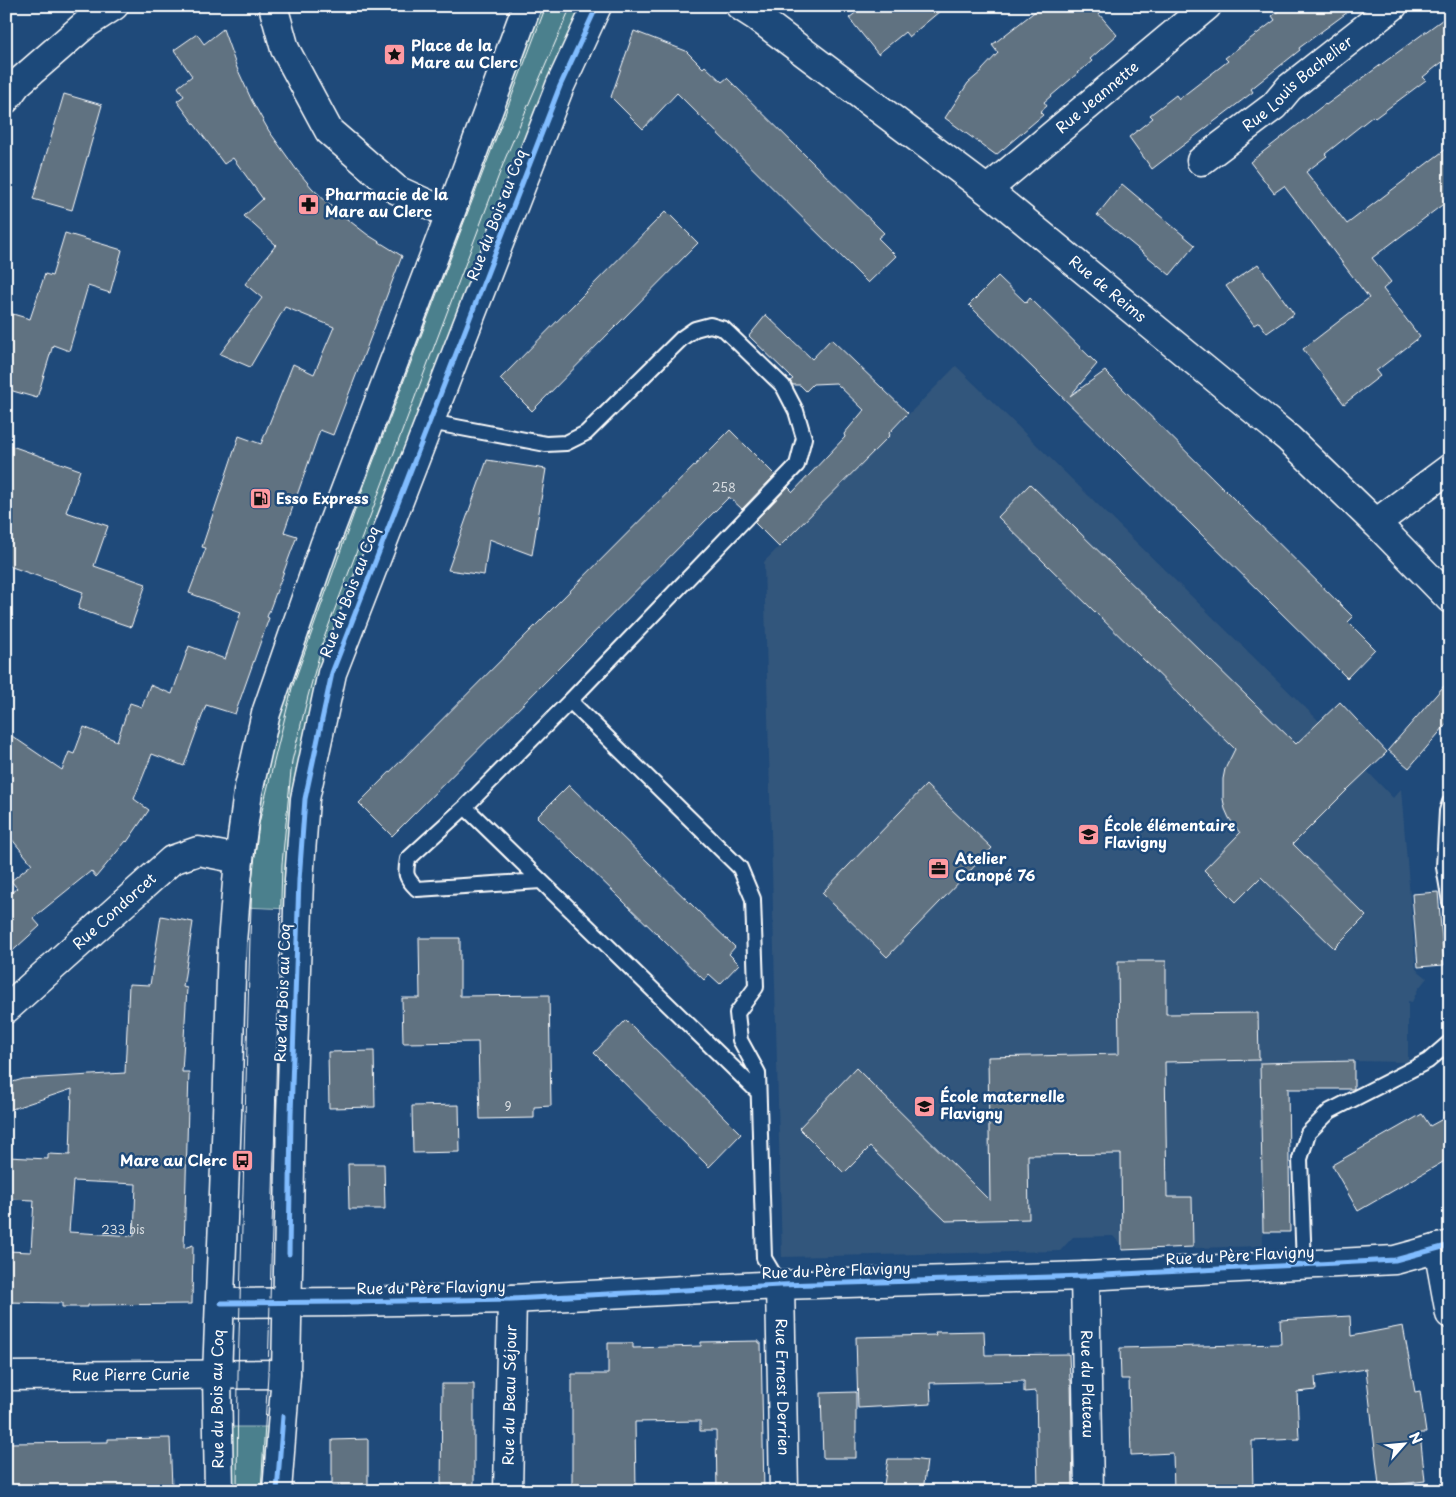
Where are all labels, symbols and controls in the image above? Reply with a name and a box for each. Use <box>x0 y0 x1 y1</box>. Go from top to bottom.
street label: Rue Louis Bachelier <box>1237 29 1357 136</box>
place label: Place de la Mare au Clerc <box>411 33 518 73</box>
place icon: Place de la Mare au Clerc <box>383 43 407 67</box>
street label: Rue Jeannette <box>1050 55 1143 138</box>
street label: Rue du Bois au Coq <box>460 145 531 283</box>
place label: Pharmacie de la Mare au Clerc <box>325 182 449 222</box>
pharmacy icon: Pharmacie de la Mare au Clerc <box>297 192 321 216</box>
street label: Rue de Reims <box>1065 249 1152 327</box>
house number: 258 <box>712 478 736 496</box>
place label: Esso Express <box>276 486 369 509</box>
fuel station icon: Esso Express <box>248 487 272 511</box>
street label: Rue du Bois au Coq <box>313 522 384 660</box>
place label: École élémentaire Flavigny <box>1104 813 1235 853</box>
school or university icon: École élémentaire Flavigny <box>1076 823 1100 847</box>
place label: Atelier Canopé 76 <box>955 846 1036 886</box>
office icon: Atelier Canopé 76 <box>927 856 951 880</box>
street label: Rue Condorcet <box>67 867 161 954</box>
street label: Rue du Bois au Coq <box>268 923 295 1063</box>
place label: École maternelle Flavigny <box>940 1084 1065 1124</box>
school or university icon: École maternelle Flavigny <box>912 1094 936 1118</box>
house number: 9 <box>504 1097 512 1115</box>
place label: Mare au Clerc <box>120 1148 227 1171</box>
bus stop icon: Mare au Clerc <box>231 1149 255 1173</box>
house number: 233 bis <box>101 1220 145 1238</box>
street label: Rue du Père Flavigny <box>1165 1239 1315 1270</box>
street label: Rue du Père Flavigny <box>761 1255 911 1284</box>
street label: Rue du Père Flavigny <box>356 1274 506 1299</box>
street label: Rue Ernest Derrien <box>771 1318 796 1456</box>
street label: Rue du Beau Séjour <box>496 1324 521 1466</box>
street label: Rue du Bois au Coq <box>204 1329 229 1469</box>
street label: Rue du Plateau <box>1076 1330 1101 1438</box>
street label: Rue Pierre Curie <box>72 1362 190 1386</box>
north arrow <box>1378 1420 1428 1470</box>
text: N <box>1404 1428 1428 1448</box>

